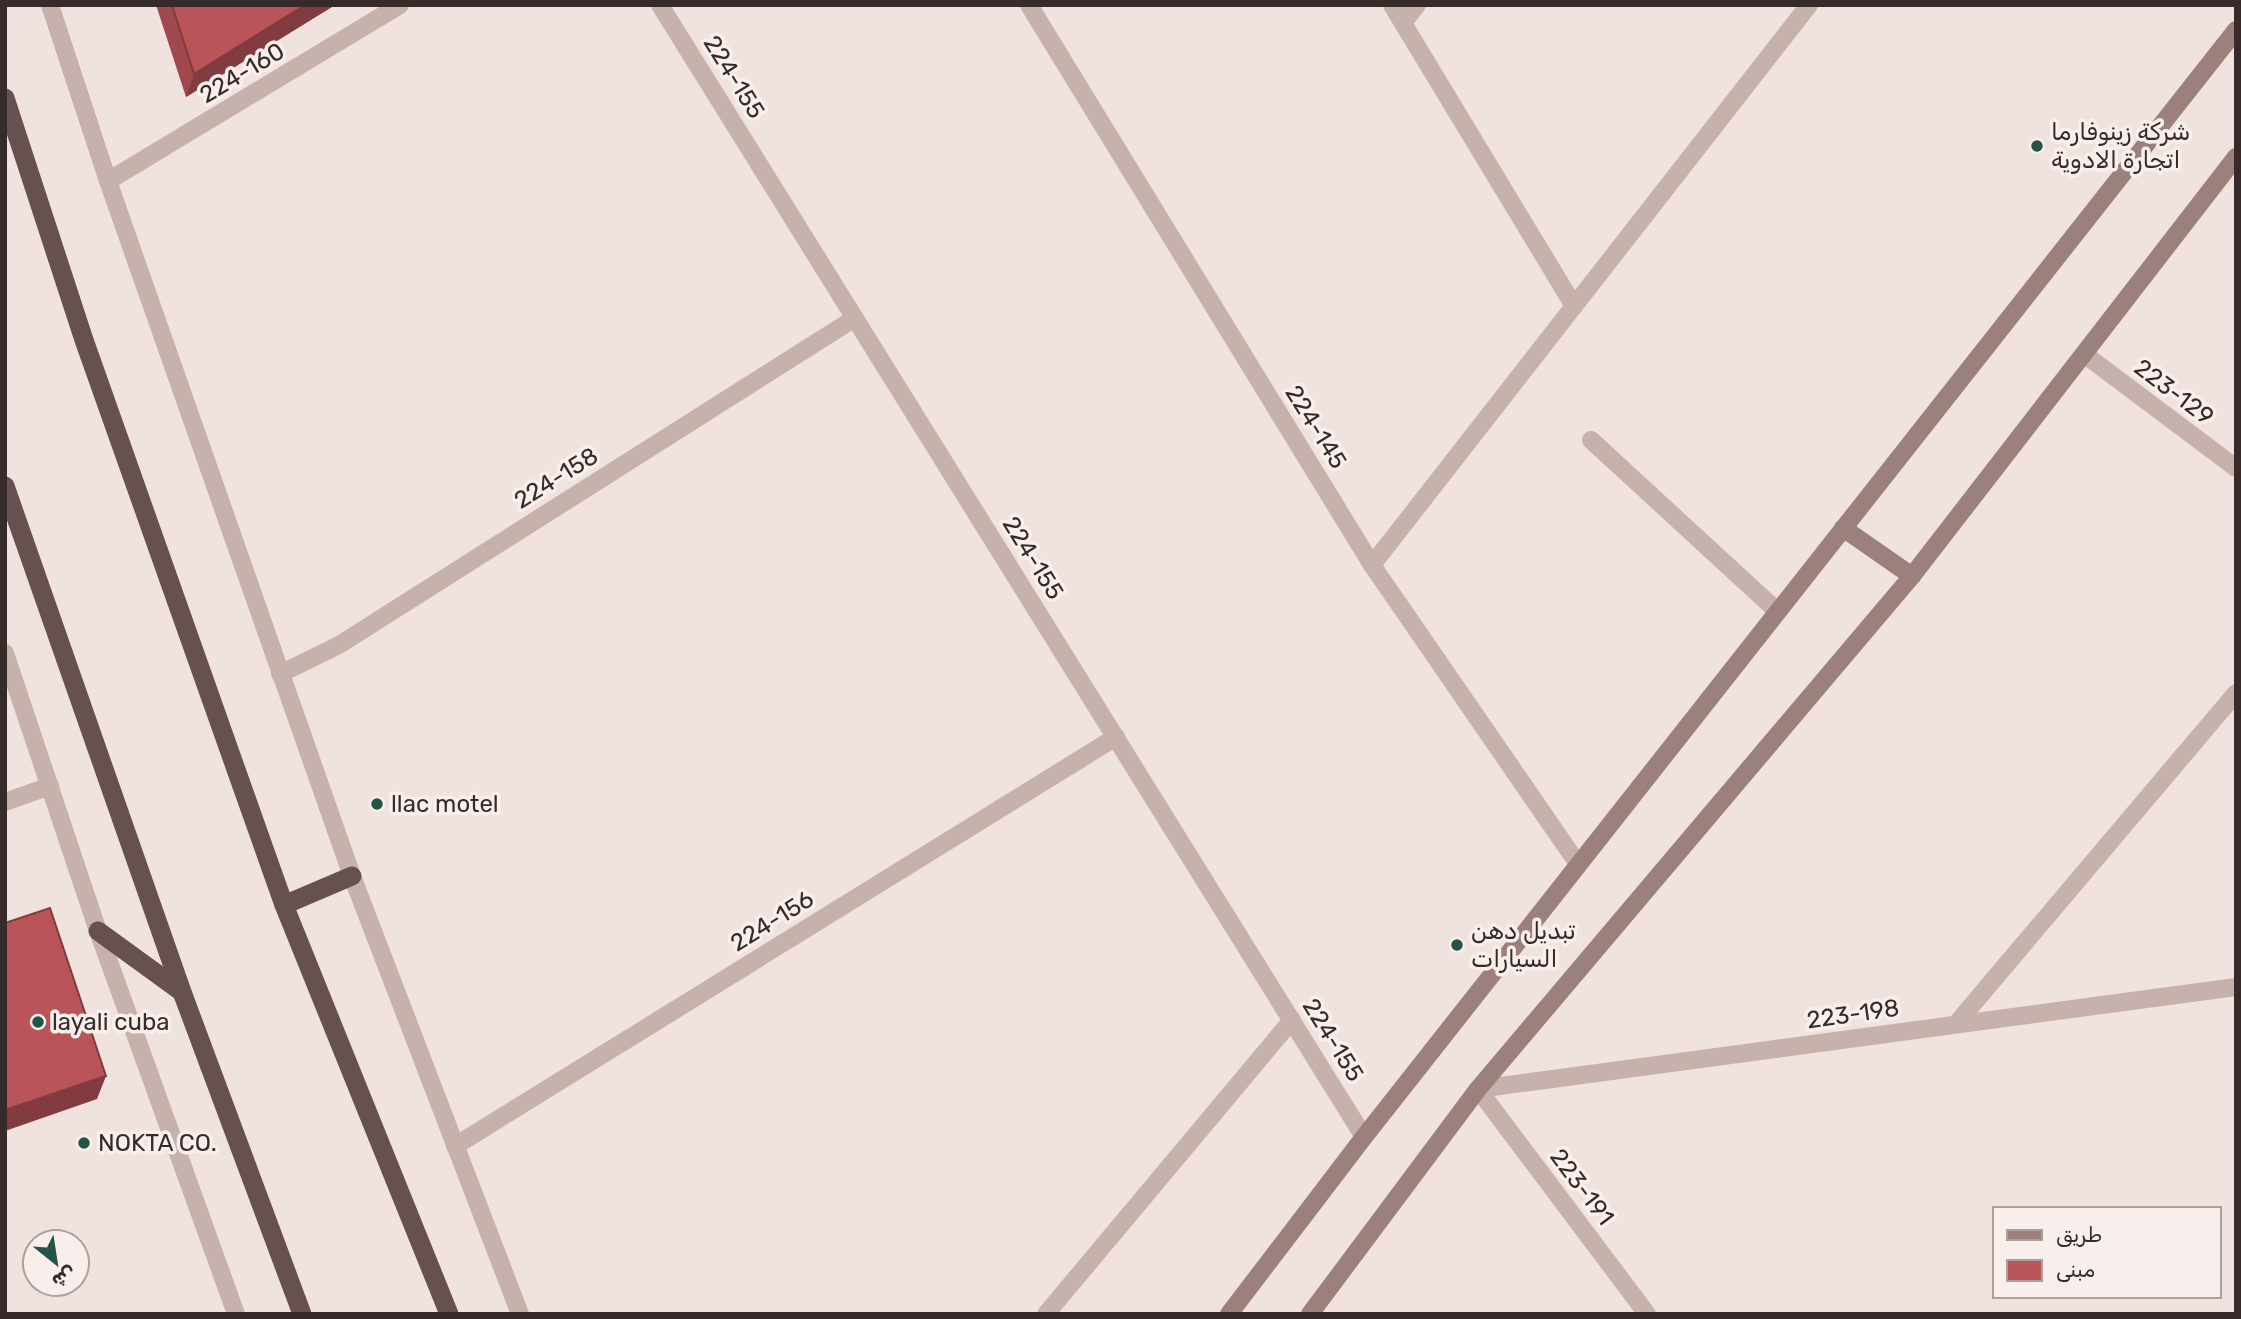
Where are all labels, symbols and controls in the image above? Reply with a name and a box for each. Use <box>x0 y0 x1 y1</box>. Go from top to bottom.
street label: 224-155 <box>698 30 770 124</box>
street label: 224-160 <box>195 37 289 109</box>
place label: شركة زينوفارما اتجارة الادوية <box>2051 118 2190 174</box>
marker: شركة زينوفارما اتجارة الادوية <box>2029 138 2045 154</box>
street label: 223-129 <box>2129 353 2219 431</box>
street label: 224-145 <box>1279 380 1353 474</box>
street label: 224-158 <box>509 441 603 515</box>
street label: 224-155 <box>997 511 1069 605</box>
place label: llac motel <box>391 790 499 818</box>
marker: llac motel <box>369 796 385 812</box>
street label: 224-156 <box>725 885 819 957</box>
place label: تبديل دهن السيارات <box>1471 917 1576 973</box>
marker: تبديل دهن السيارات <box>1449 937 1465 953</box>
street label: 224-155 <box>1297 993 1369 1087</box>
street label: 223-198 <box>1805 994 1901 1034</box>
place label: layali cuba <box>52 1008 170 1036</box>
marker: layali cuba <box>30 1014 46 1030</box>
place label: NOKTA CO. <box>98 1129 217 1157</box>
marker: NOKTA CO. <box>76 1135 92 1151</box>
street label: 223-191 <box>1544 1143 1620 1231</box>
legend <box>1993 1207 2220 1298</box>
text: طريق <box>2056 1222 2102 1247</box>
north arrow <box>21 1228 91 1298</box>
text: مبنى <box>2056 1257 2095 1282</box>
text: ش <box>48 1261 80 1293</box>

